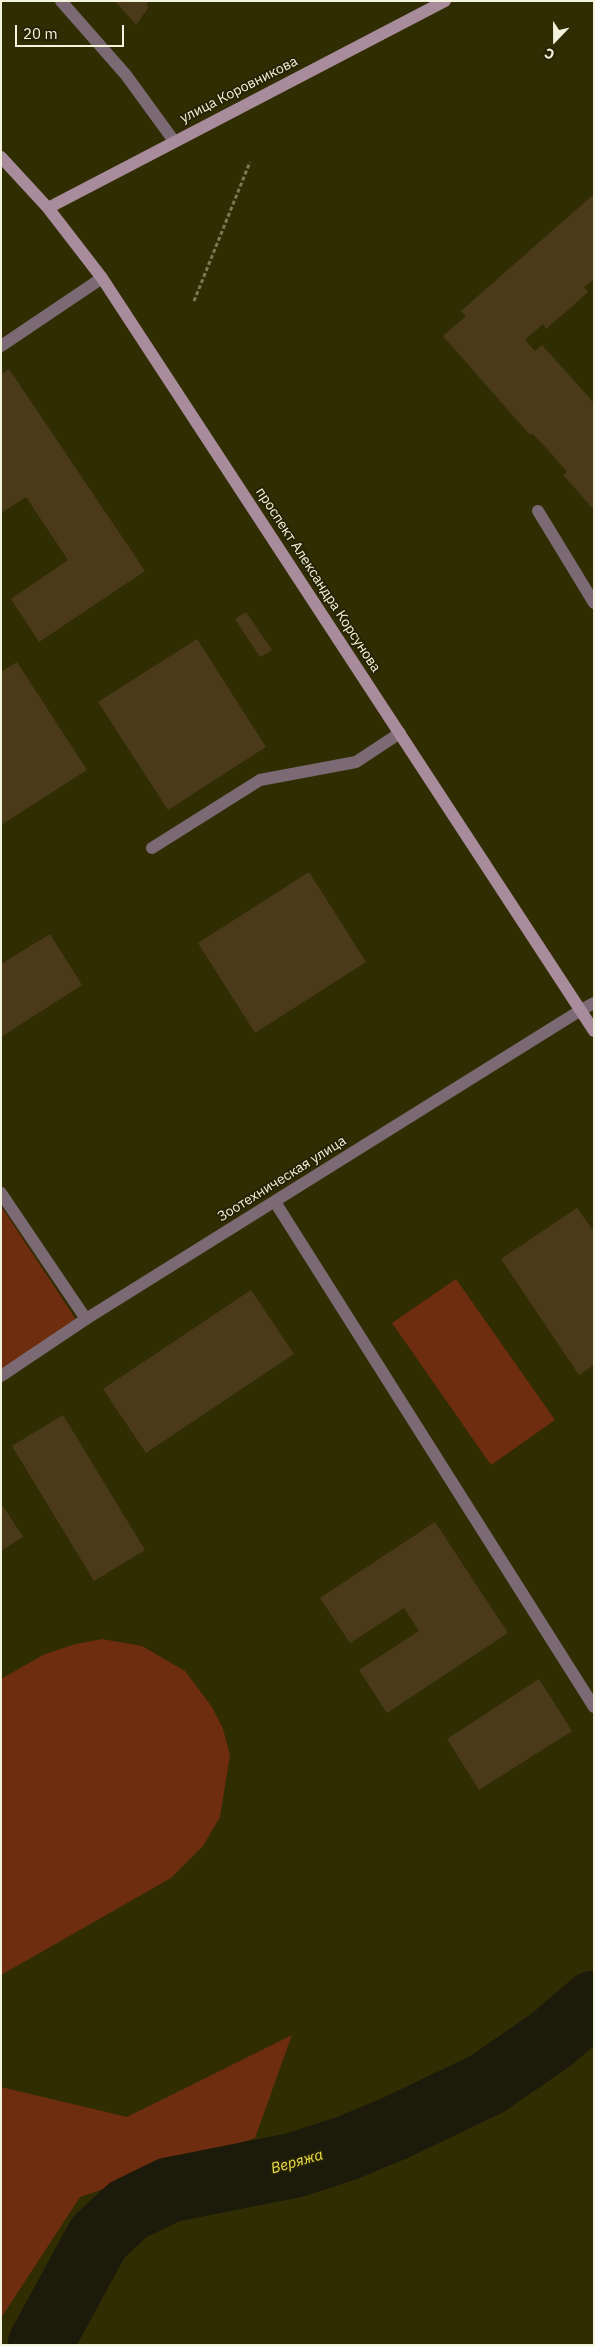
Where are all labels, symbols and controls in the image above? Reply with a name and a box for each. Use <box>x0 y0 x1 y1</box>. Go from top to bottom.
scale bar <box>18 15 126 47</box>
north arrow <box>530 15 580 65</box>
text: 20 m <box>23 24 58 43</box>
text: С <box>542 44 557 64</box>
street label: улица Коровникова <box>177 53 301 127</box>
street label: проспект Александра Корсунова <box>252 485 384 675</box>
street label: Зоотехническая улица <box>215 1133 349 1225</box>
water label: Веряжа <box>269 2146 325 2178</box>

